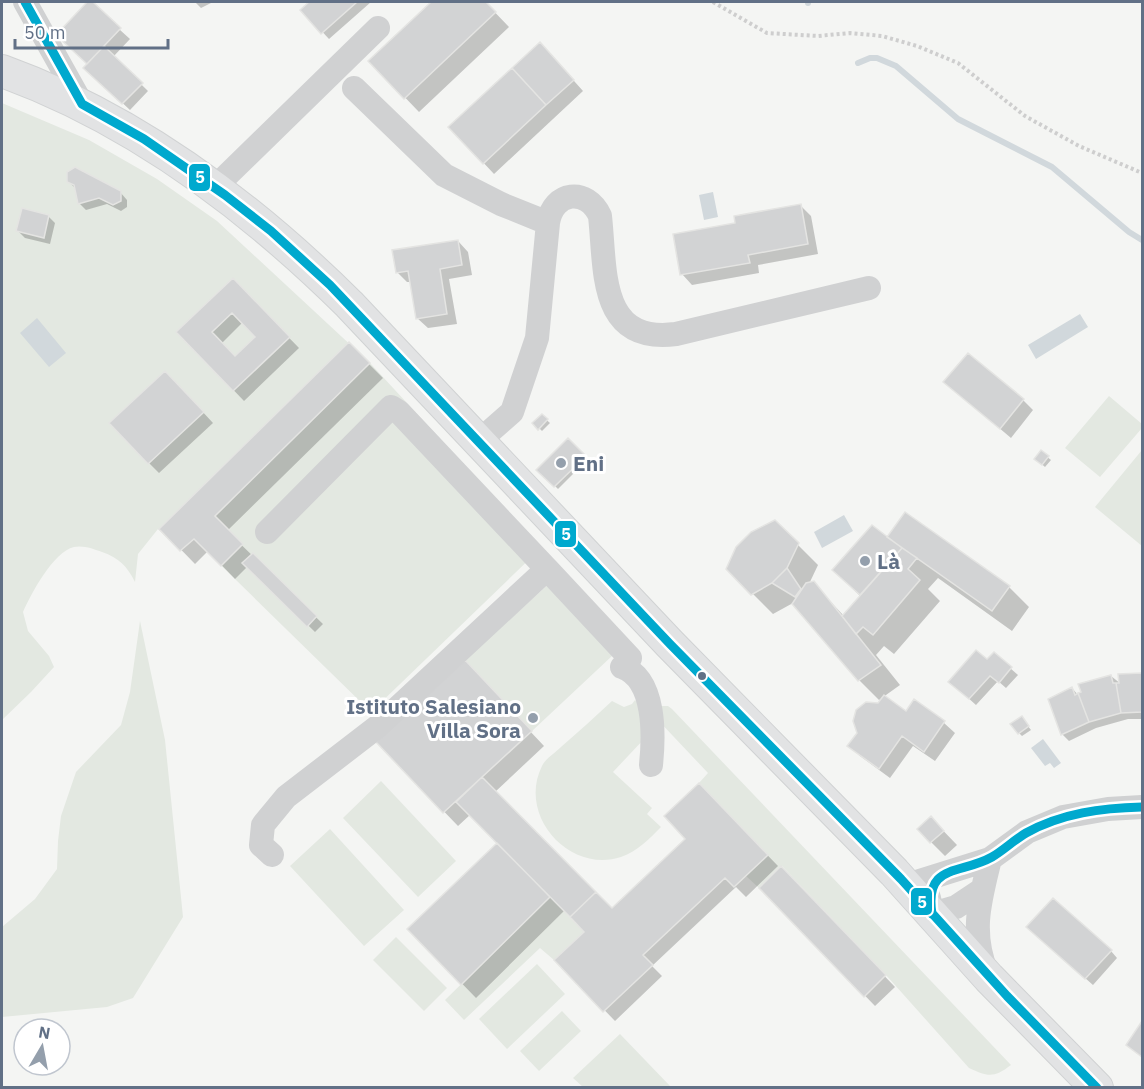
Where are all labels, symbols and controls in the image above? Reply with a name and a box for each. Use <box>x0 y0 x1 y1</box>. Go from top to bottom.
scale bar <box>15 12 168 50</box>
text: 50 m <box>24 21 66 44</box>
line badge: 5 <box>188 163 211 192</box>
text: 5 <box>195 167 205 187</box>
place label: Eni <box>573 449 604 477</box>
marker: Eni <box>554 456 568 470</box>
line badge: 5 <box>554 520 577 548</box>
text: 5 <box>561 524 571 544</box>
place label: Là <box>877 547 900 575</box>
marker: Là <box>858 554 872 568</box>
unlabelled marker <box>696 670 708 682</box>
place label: Istituto Salesiano Villa Sora <box>346 692 521 744</box>
marker: Istituto Salesiano Villa Sora <box>526 711 540 725</box>
line badge: 5 <box>910 887 933 916</box>
text: 5 <box>917 892 927 912</box>
north arrow <box>12 1017 72 1077</box>
text: N <box>37 1021 52 1043</box>

